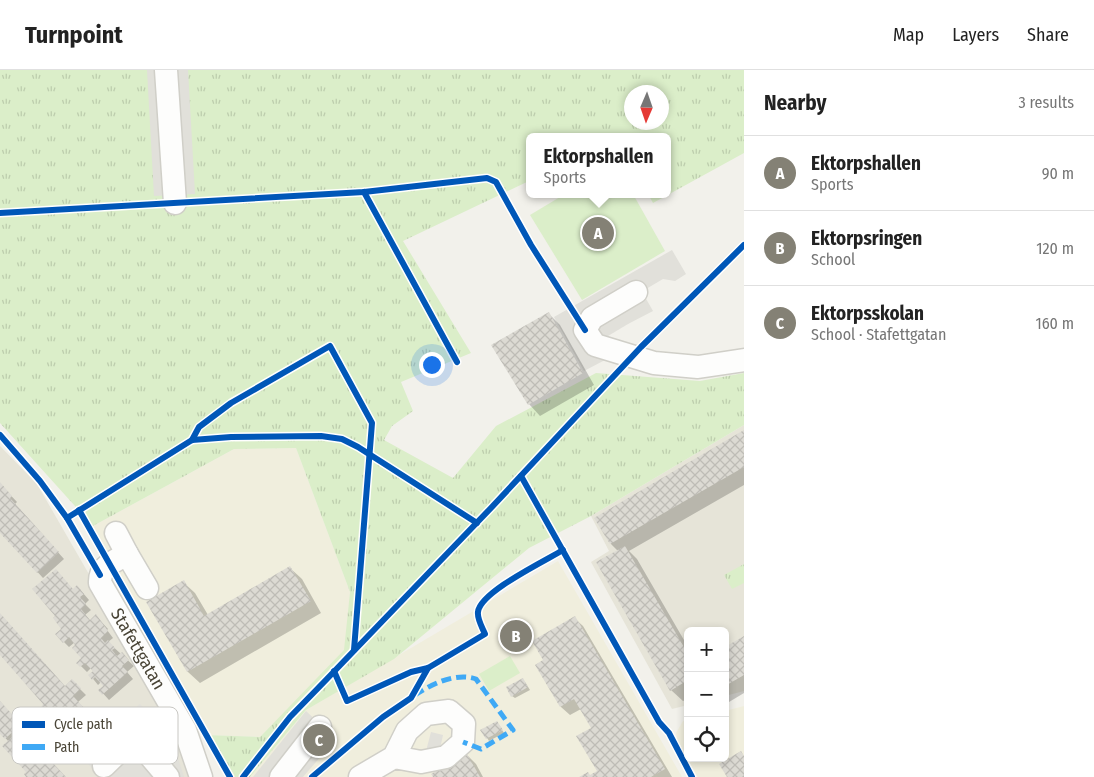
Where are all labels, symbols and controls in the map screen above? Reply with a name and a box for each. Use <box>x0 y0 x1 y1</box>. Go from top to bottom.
text: Turnpoint <box>25 21 123 49</box>
text: Map <box>893 24 924 46</box>
text: Layers <box>952 24 999 46</box>
text: Share <box>1027 24 1069 46</box>
north arrow <box>624 85 669 130</box>
text: Nearby <box>764 90 826 116</box>
text: 3 results <box>1018 93 1074 112</box>
popup <box>526 133 671 198</box>
text: Ektorpshallen <box>544 145 653 168</box>
text: Ektorpshallen <box>811 152 921 175</box>
text: A <box>776 164 784 183</box>
text: 90 m <box>1042 164 1074 183</box>
text: Sports <box>544 168 586 187</box>
text: Sports <box>811 175 854 194</box>
pin: A <box>582 214 614 252</box>
text: Ektorpsringen <box>811 227 922 250</box>
text: B <box>776 239 784 258</box>
text: 120 m <box>1036 239 1074 258</box>
text: School <box>811 250 855 269</box>
text: Ektorpsskolan <box>811 302 924 325</box>
text: C <box>776 314 784 333</box>
text: 160 m <box>1035 314 1074 333</box>
text: School · Stafettgatan <box>811 325 946 344</box>
your location <box>419 352 445 378</box>
street label: Stafettgatan <box>106 604 170 694</box>
pin: B <box>500 617 532 655</box>
map controls <box>684 627 729 762</box>
button: + <box>684 627 729 672</box>
button: − <box>684 672 729 717</box>
legend <box>12 707 178 764</box>
text: Cycle path <box>54 716 113 733</box>
button: locate <box>684 717 729 762</box>
pin: C <box>303 721 335 759</box>
text: Path <box>54 739 79 756</box>

